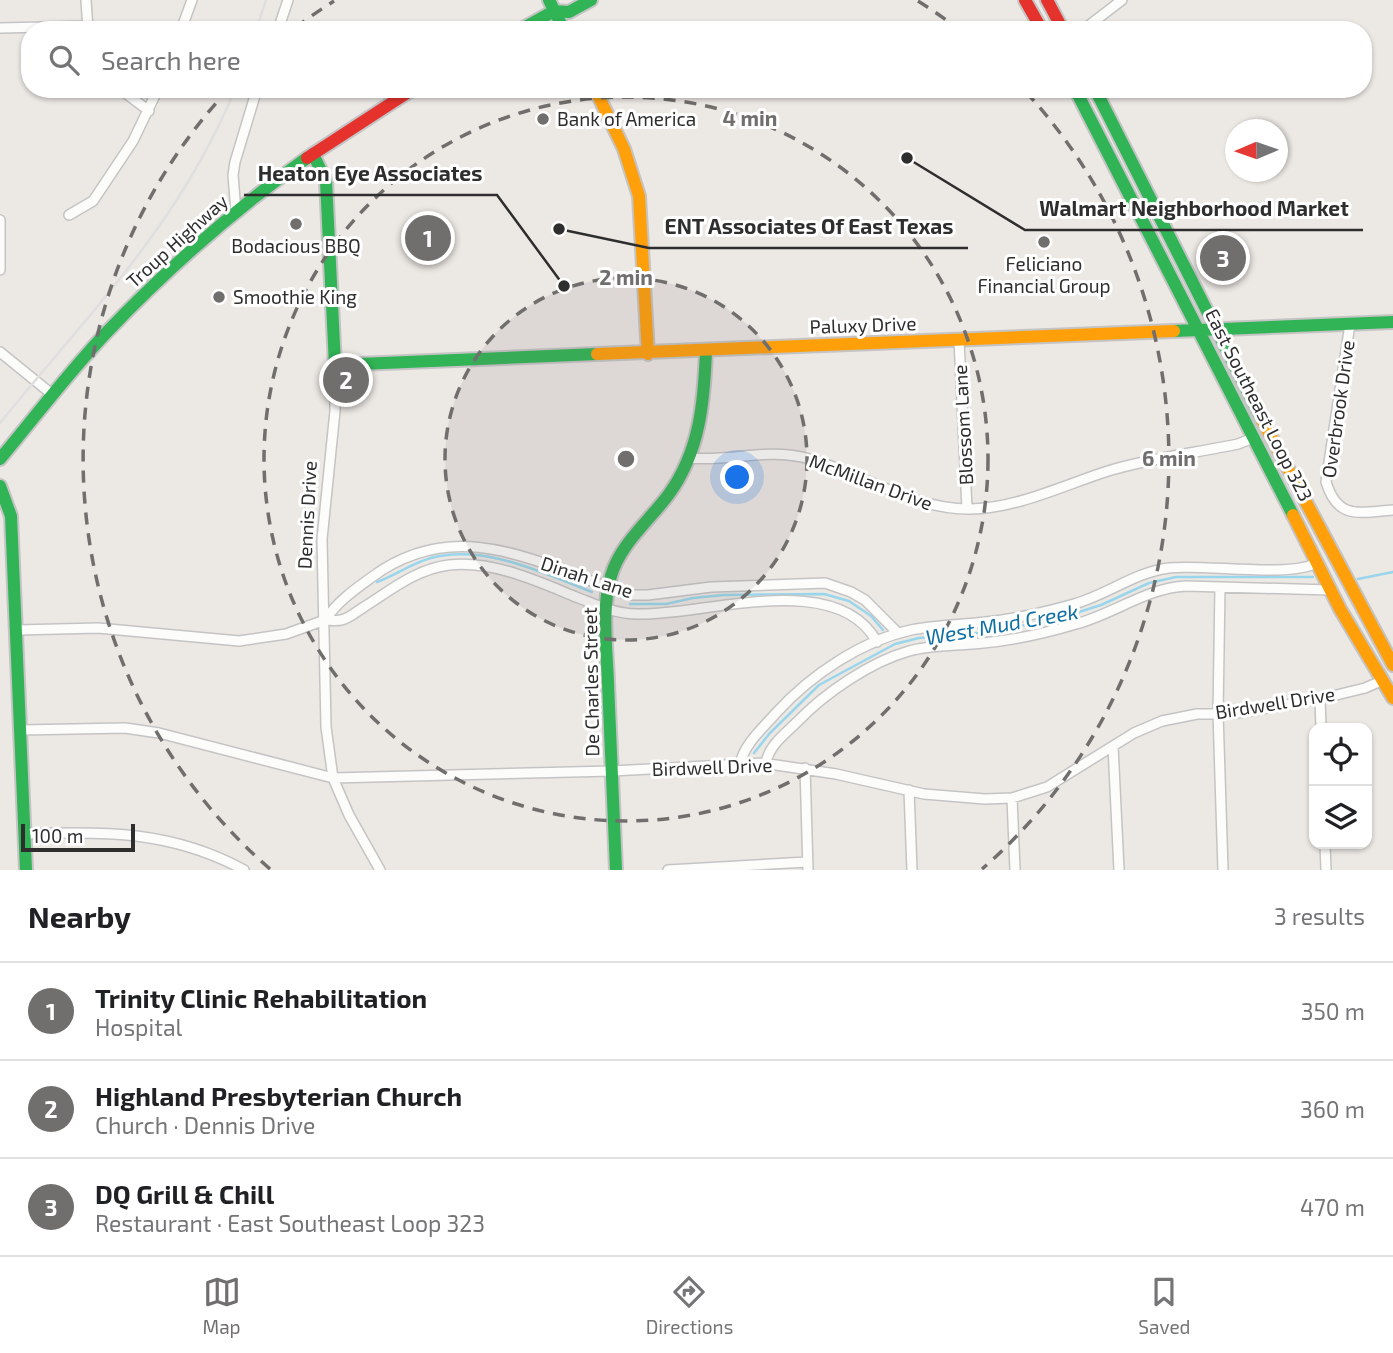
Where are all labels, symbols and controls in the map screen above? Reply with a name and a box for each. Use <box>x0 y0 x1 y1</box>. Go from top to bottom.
search box <box>21 21 1372 98</box>
icon: search <box>45 41 83 79</box>
text: Search here <box>101 44 241 75</box>
text: 4 min <box>723 105 777 130</box>
place label: Bank of America <box>557 107 696 130</box>
marker: Bank of America <box>535 111 551 127</box>
north arrow <box>1225 119 1288 182</box>
callout: Heaton Eye Associates <box>244 153 497 195</box>
text: Heaton Eye Associates <box>258 160 482 186</box>
callout: Walmart Neighborhood Market <box>1025 188 1363 230</box>
street label: Troup Highway <box>121 189 232 292</box>
text: Walmart Neighborhood Market <box>1039 195 1349 220</box>
callout: ENT Associates Of East Texas <box>649 206 968 248</box>
pin: 1 <box>405 212 451 264</box>
text: ENT Associates Of East Texas <box>665 213 953 238</box>
marker: Bodacious BBQ <box>288 216 304 232</box>
pin: 3 <box>1200 232 1246 284</box>
place label: Bodacious BBQ <box>231 234 361 257</box>
marker: Feliciano Financial Group <box>1036 234 1052 250</box>
place label: Feliciano Financial Group <box>977 252 1111 297</box>
text: 2 min <box>599 264 653 289</box>
place label: Smoothie King <box>233 285 357 308</box>
marker: Smoothie King <box>211 289 227 305</box>
street label: East Southeast Loop 323 <box>1201 305 1318 505</box>
street label: Paluxy Drive <box>809 311 917 338</box>
street label: Overbrook Drive <box>1316 338 1359 479</box>
pin: 2 <box>323 354 369 406</box>
street label: Blossom Lane <box>948 364 977 486</box>
text: 6 min <box>1142 445 1196 470</box>
centre of rings <box>614 447 638 471</box>
street label: McMillan Drive <box>806 449 936 514</box>
street label: Dennis Drive <box>292 460 321 570</box>
your location <box>720 460 754 494</box>
street label: Dinah Lane <box>538 551 636 602</box>
water label: West Mud Creek <box>923 598 1080 649</box>
street label: De Charles Street <box>578 607 603 757</box>
street label: Birdwell Drive <box>1213 682 1336 723</box>
map controls <box>1309 723 1372 849</box>
button: locate <box>1309 723 1372 786</box>
street label: Birdwell Drive <box>651 753 773 780</box>
button: layers <box>1309 786 1372 849</box>
scale bar <box>21 821 135 853</box>
text: 100 m <box>32 824 83 847</box>
text: Nearby <box>28 898 131 934</box>
text: 3 results <box>1274 902 1365 930</box>
text: Trinity Clinic Rehabilitation <box>95 982 427 1013</box>
text: 1 <box>46 997 56 1025</box>
text: 350 m <box>1301 997 1365 1025</box>
text: Hospital <box>95 1013 182 1041</box>
text: Highland Presbyterian Church <box>95 1080 462 1111</box>
text: 2 <box>44 1095 58 1123</box>
text: 360 m <box>1300 1095 1365 1123</box>
text: Church · Dennis Drive <box>95 1111 315 1139</box>
text: DQ Grill & Chill <box>95 1178 274 1209</box>
text: 3 <box>44 1193 58 1221</box>
text: 470 m <box>1300 1193 1365 1221</box>
text: Restaurant · East Southeast Loop 323 <box>95 1209 485 1237</box>
tab: Map <box>203 1273 241 1338</box>
tab: Directions <box>646 1273 733 1338</box>
tab: Saved <box>1138 1273 1190 1338</box>

